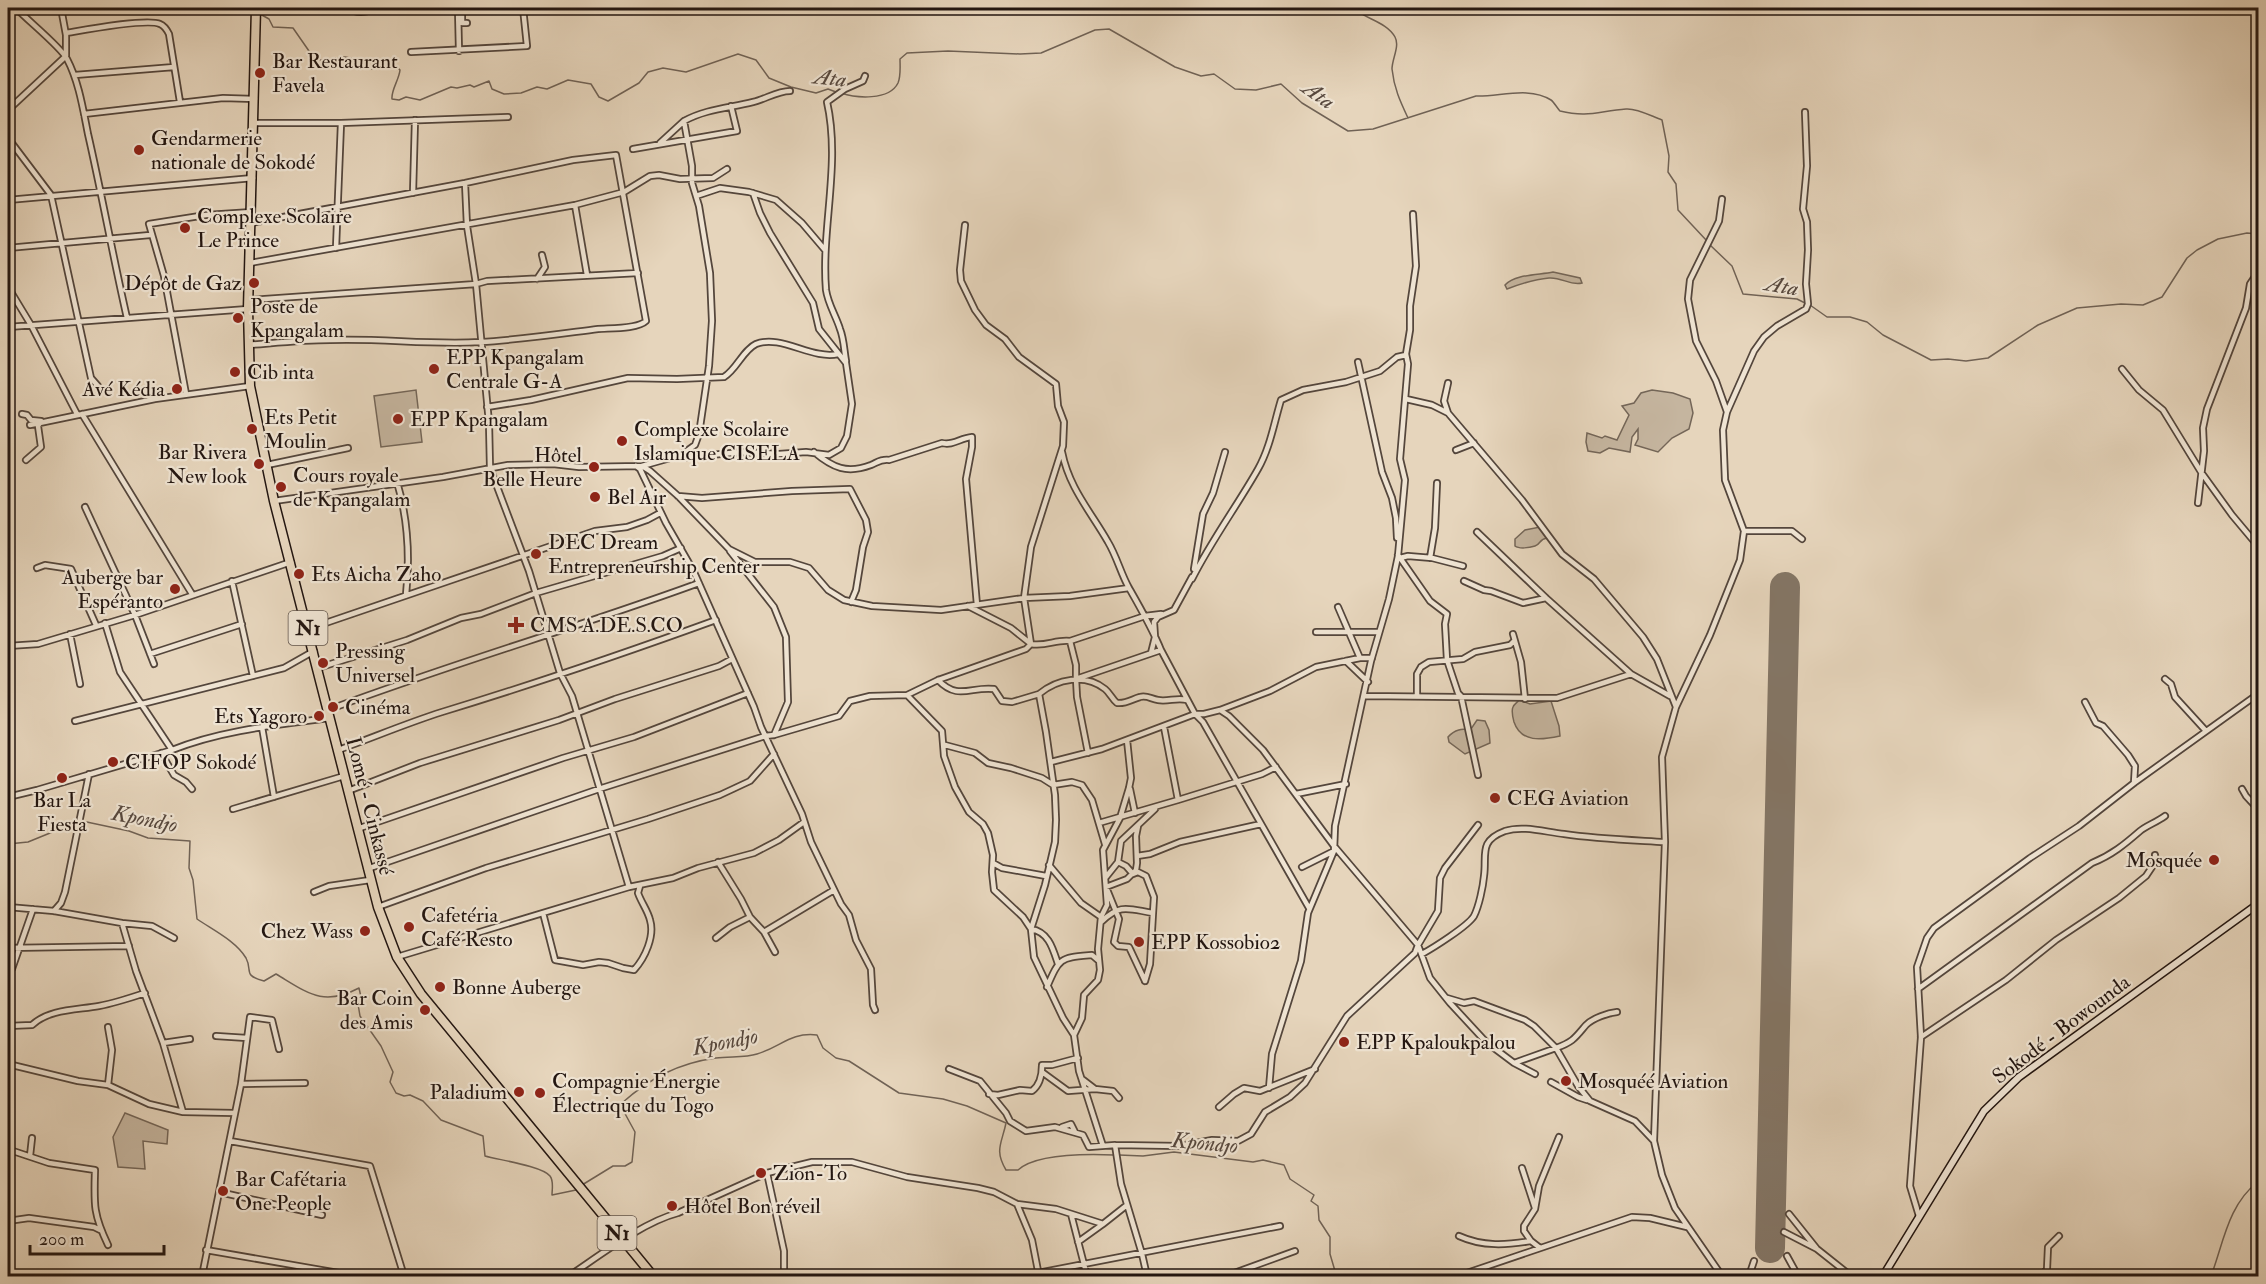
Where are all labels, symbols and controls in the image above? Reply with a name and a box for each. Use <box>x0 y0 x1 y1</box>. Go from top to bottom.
place label: Bar Restaurant Favela <box>272 48 398 99</box>
water label: Ata <box>810 62 848 94</box>
marker: Bar Restaurant Favela <box>253 66 267 80</box>
water label: Ata <box>1295 73 1340 116</box>
place label: Gendarmerie nationale de Sokodé <box>151 125 315 176</box>
marker: Gendarmerie nationale de Sokodé <box>132 143 146 157</box>
place label: Complexe Scolaire Le Prince <box>197 203 352 254</box>
marker: Complexe Scolaire Le Prince <box>178 221 192 235</box>
water label: Ata <box>1761 269 1801 303</box>
place label: Dépôt de Gaz <box>124 270 242 297</box>
marker: Dépôt de Gaz <box>247 276 261 290</box>
place label: Poste de Kpangalam <box>250 293 344 344</box>
marker: Poste de Kpangalam <box>231 311 245 325</box>
place label: EPP Kpangalam Centrale G-A <box>446 344 584 395</box>
place label: Cib inta <box>247 359 315 386</box>
marker: EPP Kpangalam Centrale G-A <box>427 362 441 376</box>
marker: Cib inta <box>228 365 242 379</box>
place label: Avé Kédia <box>81 376 165 403</box>
marker: Avé Kédia <box>170 382 184 396</box>
place label: Ets Petit Moulin <box>264 404 337 455</box>
place label: EPP Kpangalam <box>410 406 548 433</box>
marker: EPP Kpangalam <box>391 412 405 426</box>
place label: Complexe Scolaire Islamique CISELA <box>634 416 800 467</box>
marker: Ets Petit Moulin <box>245 422 259 436</box>
marker: Complexe Scolaire Islamique CISELA <box>615 434 629 448</box>
place label: Bar Rivera New look <box>158 439 247 490</box>
place label: Hôtel Belle Heure <box>482 442 583 493</box>
marker: Bar Rivera New look <box>252 457 266 471</box>
marker: Hôtel Belle Heure <box>587 460 601 474</box>
place label: Cours royale de Kpangalam <box>293 462 410 513</box>
marker: Cours royale de Kpangalam <box>274 480 288 494</box>
place label: Bel Air <box>607 484 666 511</box>
marker: Bel Air <box>588 490 602 504</box>
place label: DEC Dream Entrepreneurship Center <box>548 529 760 580</box>
marker: DEC Dream Entrepreneurship Center <box>529 547 543 561</box>
place label: Ets Aicha Zaho <box>311 561 441 588</box>
place label: Auberge bar Espéranto <box>61 564 163 615</box>
marker: Ets Aicha Zaho <box>292 567 306 581</box>
marker: Auberge bar Espéranto <box>168 582 182 596</box>
road number: N1 <box>288 611 328 645</box>
place label: CMS A.DE.S.CO <box>530 612 683 639</box>
marker: CMS A.DE.S.CO <box>507 616 525 634</box>
place label: Pressing Universel <box>335 638 416 689</box>
marker: Pressing Universel <box>316 656 330 670</box>
place label: Cinéma <box>345 694 411 721</box>
marker: Cinéma <box>326 700 340 714</box>
place label: Ets Yagoro <box>214 703 307 730</box>
marker: Ets Yagoro <box>312 709 326 723</box>
street label: Lomé - Cinkassé <box>339 734 400 878</box>
place label: CIFOP Sokodé <box>125 749 256 776</box>
marker: CIFOP Sokodé <box>106 755 120 769</box>
marker: Bar La Fiesta <box>55 771 69 785</box>
place label: CEG Aviation <box>1507 785 1629 812</box>
place label: Bar La Fiesta <box>33 787 92 838</box>
marker: CEG Aviation <box>1488 791 1502 805</box>
water label: Kpondjo <box>109 799 180 839</box>
place label: Mosquée <box>2125 847 2202 874</box>
marker: Mosquée <box>2207 853 2221 867</box>
place label: Cafetéria Café Resto <box>421 902 513 953</box>
place label: Chez Wass <box>261 918 353 945</box>
marker: Cafetéria Café Resto <box>402 920 416 934</box>
marker: Chez Wass <box>358 924 372 938</box>
place label: EPP Kossobio2 <box>1151 929 1281 956</box>
marker: EPP Kossobio2 <box>1132 935 1146 949</box>
street label: Sokodé - Bowounda <box>1987 969 2136 1090</box>
place label: Bonne Auberge <box>452 974 581 1001</box>
marker: Bonne Auberge <box>433 980 447 994</box>
place label: Bar Coin des Amis <box>337 985 413 1036</box>
marker: Bar Coin des Amis <box>418 1003 432 1017</box>
water label: Kpondjo <box>689 1022 761 1062</box>
place label: EPP Kpaloukpalou <box>1356 1029 1516 1056</box>
marker: EPP Kpaloukpalou <box>1337 1035 1351 1049</box>
place label: Compagnie Énergie Électrique du Togo <box>552 1068 720 1119</box>
place label: Mosquéé Aviation <box>1578 1068 1729 1095</box>
marker: Mosquéé Aviation <box>1559 1074 1573 1088</box>
place label: Paladium <box>430 1079 507 1106</box>
marker: Paladium <box>512 1085 526 1099</box>
marker: Compagnie Énergie Électrique du Togo <box>533 1086 547 1100</box>
water label: Kpondjo <box>1170 1126 1239 1160</box>
place label: Zion-To <box>773 1160 847 1187</box>
place label: Bar Cafétaria One People <box>235 1166 347 1217</box>
marker: Zion-To <box>754 1166 768 1180</box>
marker: Bar Cafétaria One People <box>216 1184 230 1198</box>
place label: Hôtel Bon réveil <box>684 1193 821 1220</box>
marker: Hôtel Bon réveil <box>665 1199 679 1213</box>
road number: N1 <box>598 1216 636 1250</box>
scale bar <box>30 1218 164 1256</box>
text: 200 m <box>39 1228 84 1251</box>

